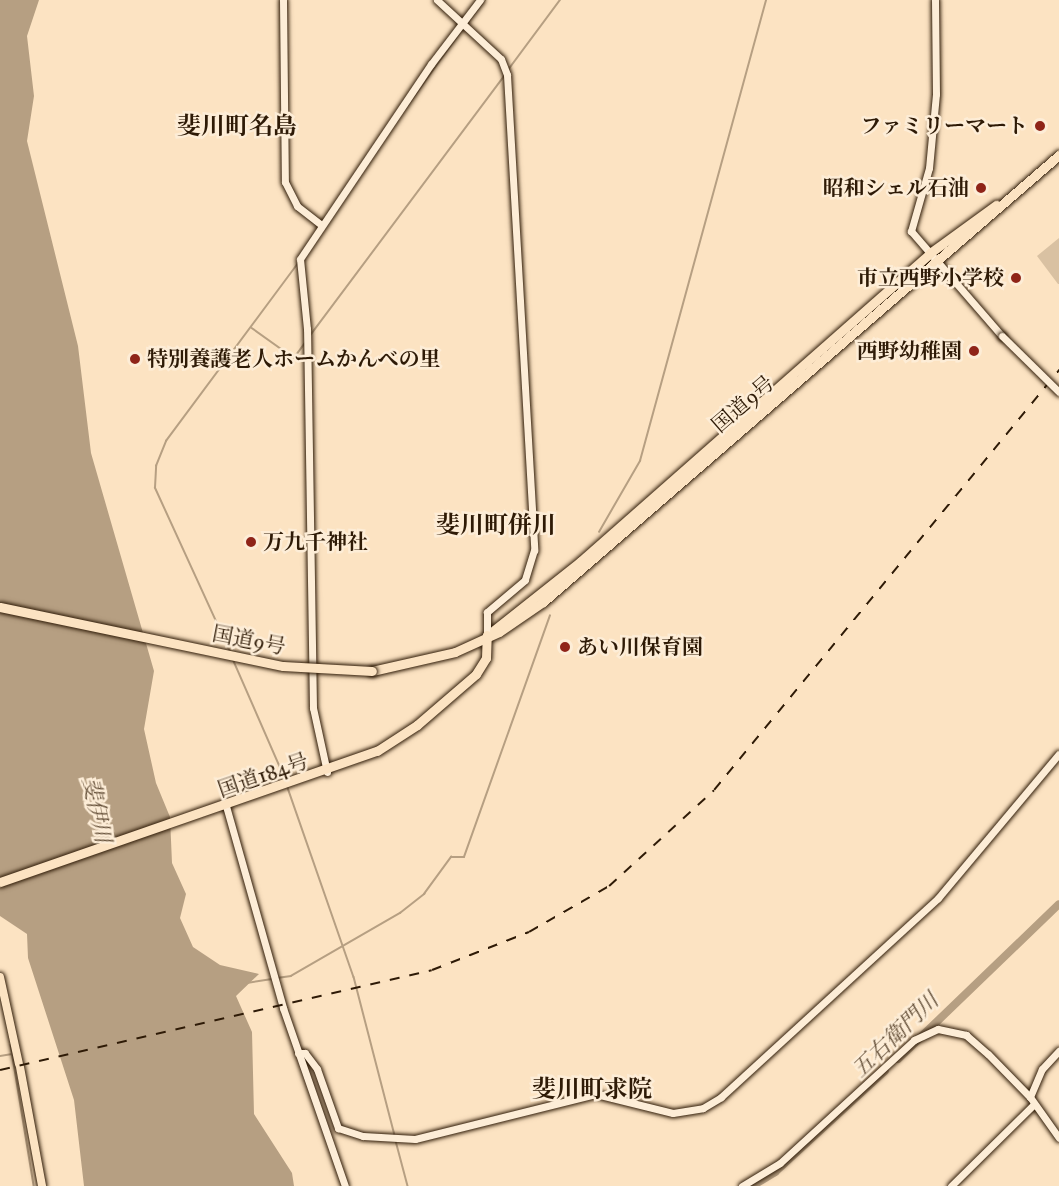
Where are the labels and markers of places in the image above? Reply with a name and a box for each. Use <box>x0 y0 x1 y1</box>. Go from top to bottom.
place label: ファミリーマート <box>860 113 1028 139</box>
marker: ファミリーマート <box>1033 119 1047 133</box>
place label: 昭和シェル石油 <box>822 175 969 201</box>
marker: 昭和シェル石油 <box>974 181 988 195</box>
place label: 市立西野小学校 <box>857 265 1004 291</box>
marker: 市立西野小学校 <box>1009 271 1023 285</box>
place label: 西野幼稚園 <box>857 338 962 364</box>
marker: 西野幼稚園 <box>967 344 981 358</box>
place label: 特別養護老人ホームかんべの里 <box>147 346 441 372</box>
marker: 特別養護老人ホームかんべの里 <box>128 352 142 366</box>
place label: 万九千神社 <box>263 529 368 555</box>
marker: 万九千神社 <box>244 535 258 549</box>
place label: あい川保育園 <box>577 634 703 660</box>
marker: あい川保育園 <box>558 640 572 654</box>

